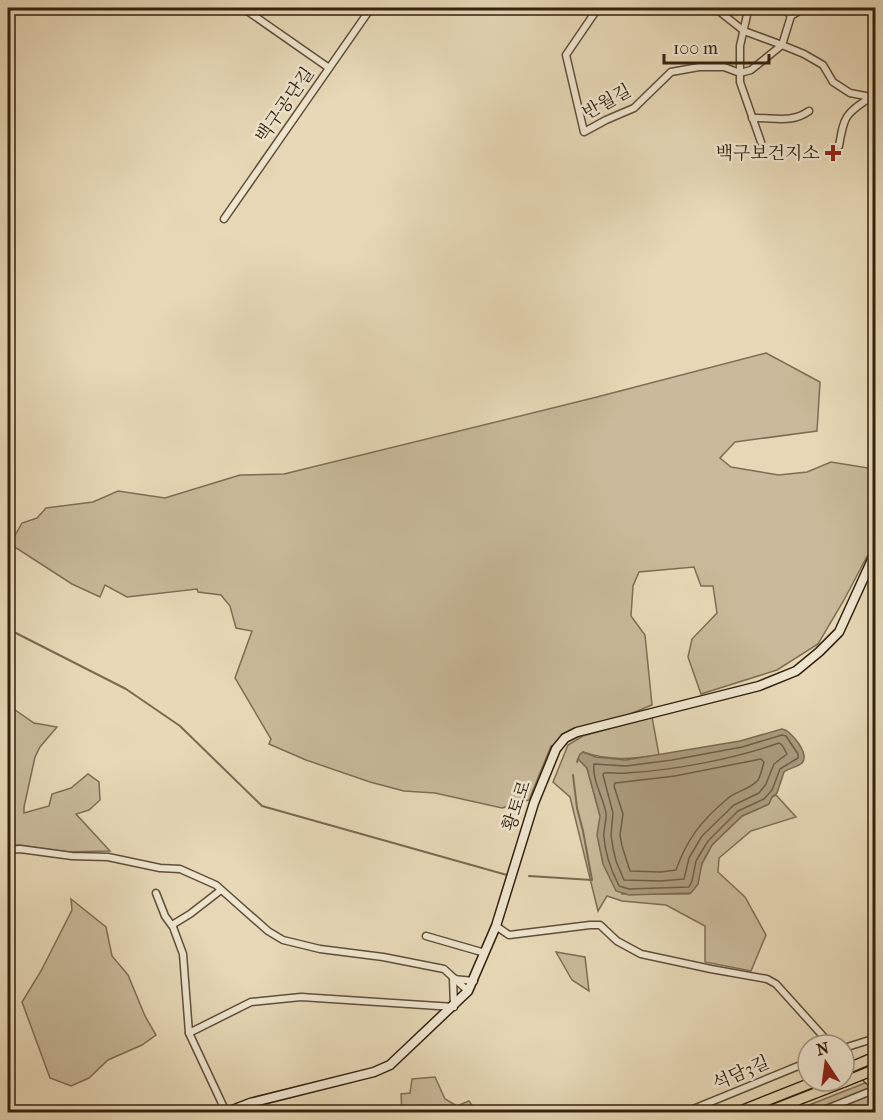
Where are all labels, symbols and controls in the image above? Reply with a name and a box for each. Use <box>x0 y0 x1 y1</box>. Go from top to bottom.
scale bar <box>664 27 769 65</box>
text: 100 m <box>673 38 718 59</box>
street label: 백구공단길 <box>251 63 319 147</box>
street label: 반월길 <box>579 80 635 124</box>
place label: 백구보건지소 <box>716 143 820 164</box>
marker: 백구보건지소 <box>824 144 842 162</box>
street label: 황토로 <box>499 778 535 834</box>
north arrow <box>796 1033 856 1093</box>
text: N <box>815 1038 832 1059</box>
street label: 석담3길 <box>709 1052 773 1094</box>

